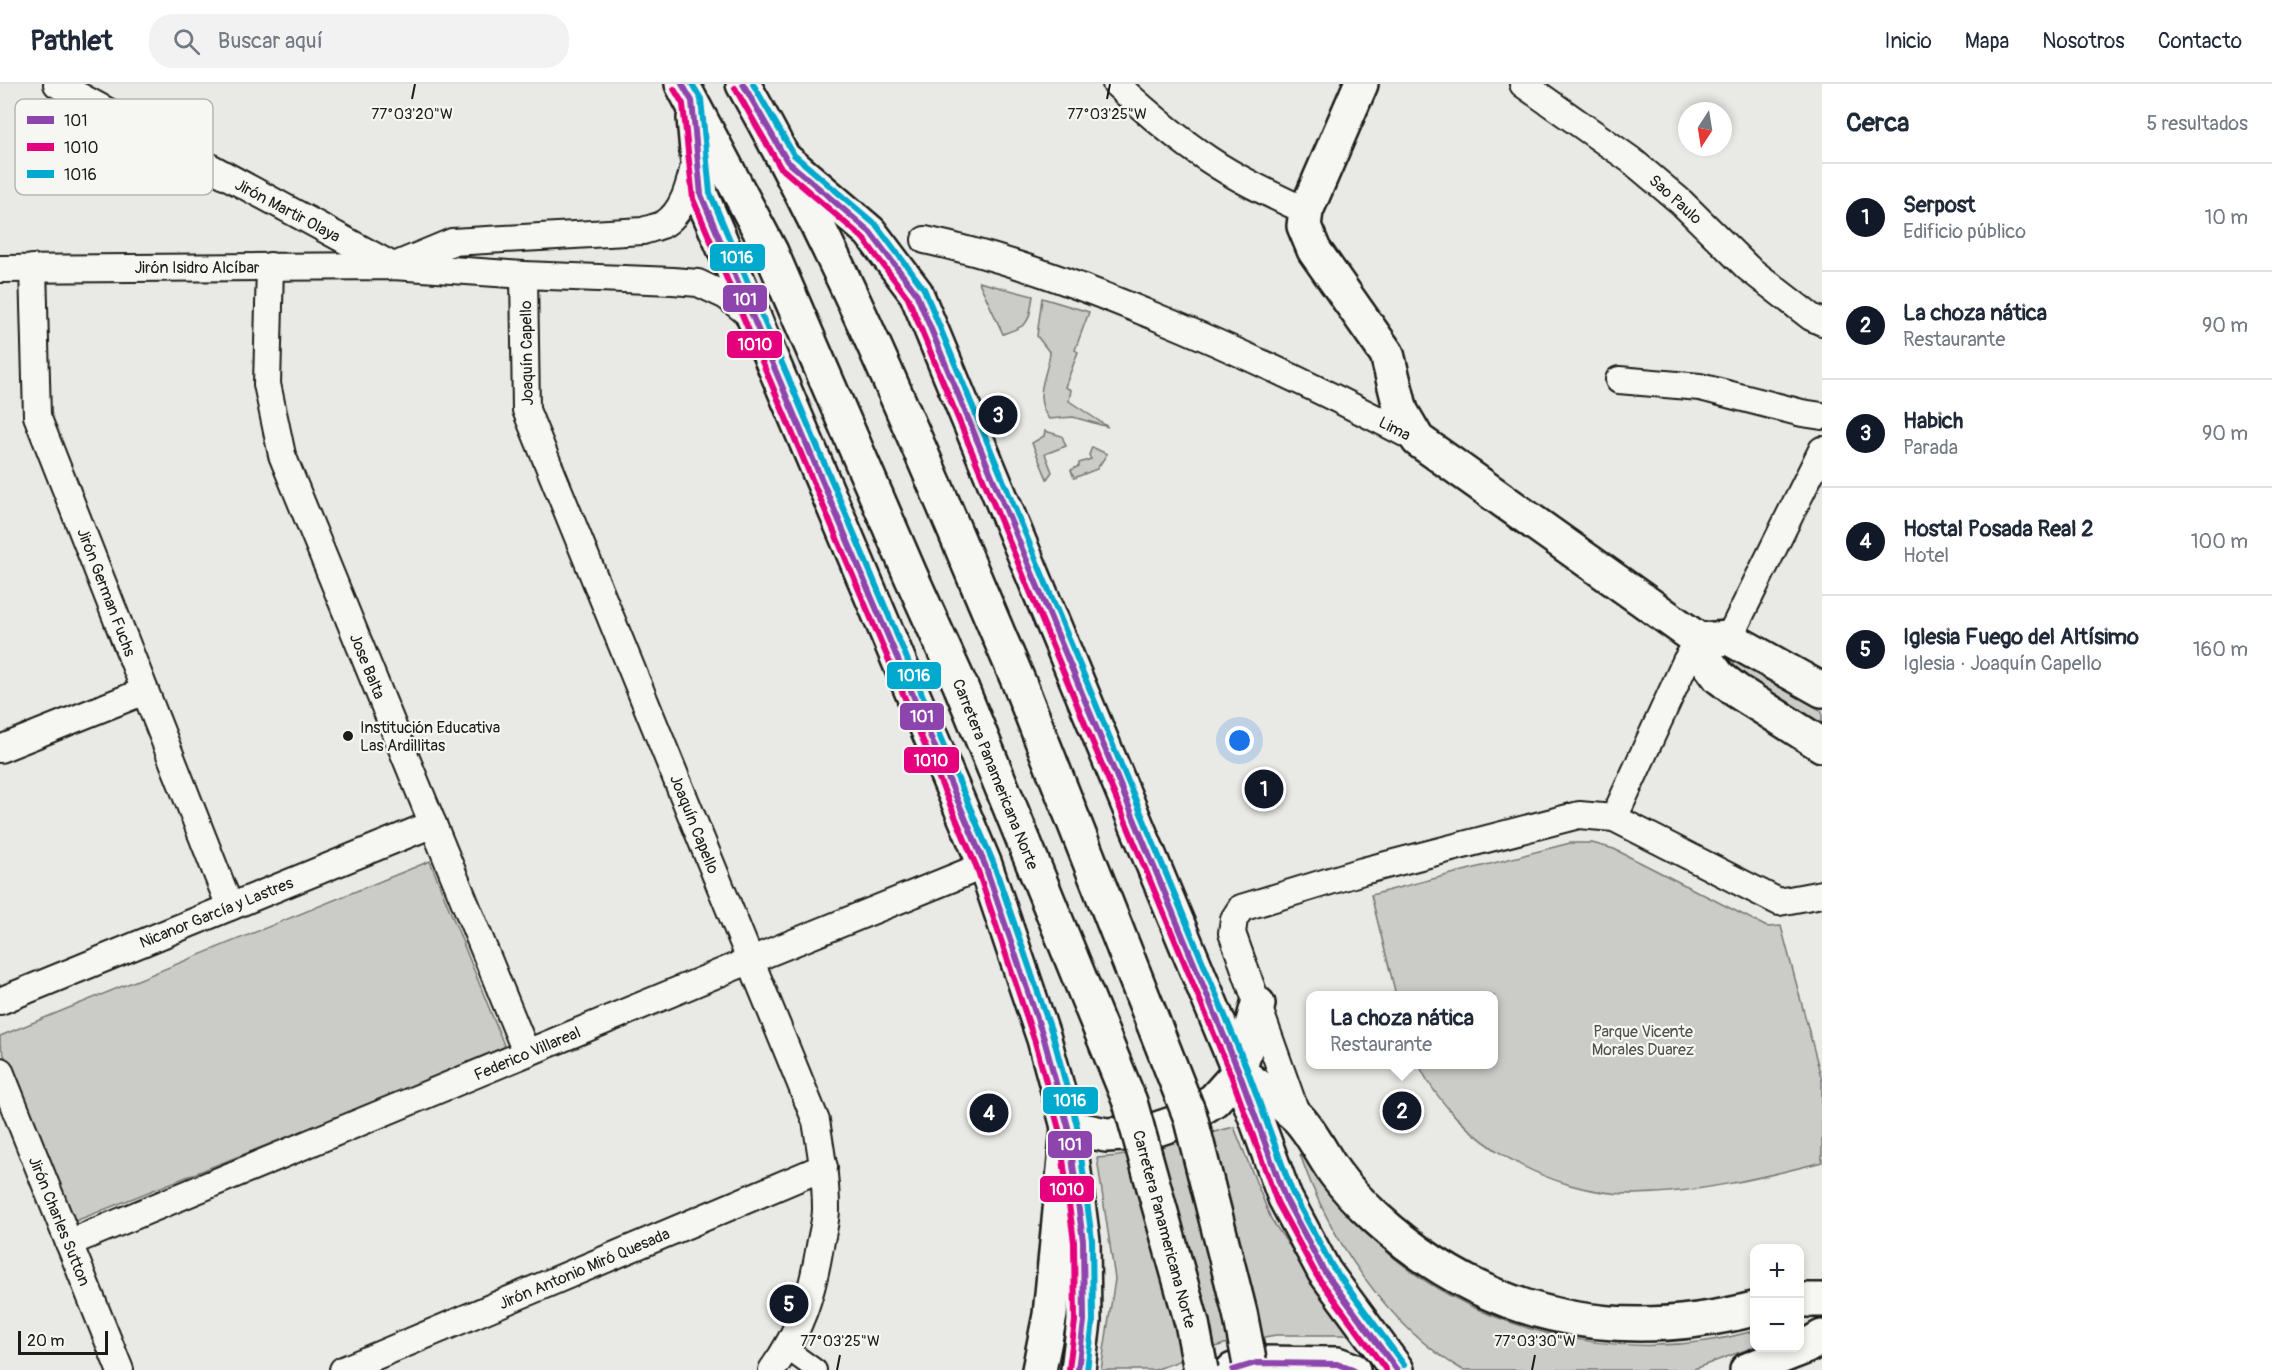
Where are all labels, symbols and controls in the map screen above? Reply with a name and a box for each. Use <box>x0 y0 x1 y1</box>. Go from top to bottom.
search box <box>149 14 569 68</box>
text: Pathlet <box>30 24 113 59</box>
icon: search <box>170 25 203 58</box>
text: Buscar aquí <box>218 27 323 55</box>
text: Inicio <box>1885 28 1932 55</box>
text: Mapa <box>1965 28 2009 55</box>
text: Nosotros <box>2042 28 2125 55</box>
text: Contacto <box>2158 28 2242 55</box>
legend <box>15 99 213 195</box>
north arrow <box>1678 102 1732 156</box>
text: 77°03'20"W <box>371 105 453 124</box>
text: 77°03'25"W <box>1067 105 1147 124</box>
text: Cerca <box>1846 107 1909 139</box>
text: 101 <box>64 111 87 131</box>
text: 5 resultados <box>2146 111 2248 136</box>
text: 1010 <box>64 138 98 158</box>
text: 1016 <box>64 165 97 185</box>
street label: Sao Paulo <box>1645 171 1706 229</box>
street label: Jirón Martir Olaya <box>231 175 344 247</box>
text: Serpost <box>1903 191 1975 219</box>
text: 1 <box>1862 205 1869 230</box>
text: 10 m <box>2204 205 2248 230</box>
text: Edificio público <box>1903 219 2026 244</box>
line badge: 1016 <box>709 243 766 272</box>
text: 1016 <box>721 248 753 268</box>
street label: Jirón Isidro Alcíbar <box>134 258 260 278</box>
line badge: 101 <box>722 284 768 313</box>
text: 101 <box>733 290 757 310</box>
text: La choza nática <box>1903 299 2047 327</box>
street label: Joaquín Capello <box>516 300 538 406</box>
text: 2 <box>1860 313 1871 338</box>
text: 90 m <box>2202 313 2248 338</box>
text: Restaurante <box>1903 327 2005 352</box>
line badge: 1010 <box>726 330 783 359</box>
text: 1010 <box>738 335 772 355</box>
pin: 3 <box>978 392 1018 438</box>
text: Habich <box>1903 407 1963 435</box>
street label: Lima <box>1375 412 1414 445</box>
text: 3 <box>1860 421 1871 446</box>
text: 90 m <box>2202 421 2248 446</box>
text: Parada <box>1903 435 1958 460</box>
text: Hostal Posada Real 2 <box>1903 515 2094 543</box>
street label: Jirón German Fuchs <box>72 525 140 659</box>
text: 4 <box>1860 529 1871 554</box>
text: 100 m <box>2191 529 2248 554</box>
text: Hotel <box>1903 543 1949 568</box>
text: Iglesia Fuego del Altísimo <box>1903 623 2139 651</box>
street label: Jose Balta <box>345 631 389 702</box>
text: 5 <box>1860 637 1871 662</box>
text: 160 m <box>2193 637 2248 662</box>
text: Iglesia · Joaquín Capello <box>1903 651 2102 676</box>
line badge: 1016 <box>886 661 942 690</box>
text: 1016 <box>898 666 930 686</box>
street label: Carretera Panamericana Norte <box>948 676 1043 873</box>
line badge: 101 <box>899 702 945 731</box>
text: 101 <box>910 707 934 727</box>
place label: Institución Educativa Las Ardillitas <box>360 718 500 756</box>
your location <box>1225 726 1254 755</box>
marker: Institución Educativa Las Ardillitas <box>341 729 355 743</box>
line badge: 1010 <box>903 746 960 774</box>
text: 1010 <box>914 751 948 771</box>
pin: 1 <box>1244 766 1284 812</box>
street label: Joaquín Capello <box>665 772 723 877</box>
street label: Nicanor García y Lastres <box>137 873 296 953</box>
popup <box>1306 991 1498 1069</box>
text: La choza nática <box>1330 1004 1474 1032</box>
park label: Parque Vicente Morales Duarez <box>1592 1022 1694 1060</box>
street label: Federico Villareal <box>471 1023 584 1085</box>
text: Restaurante <box>1330 1032 1432 1057</box>
line badge: 1016 <box>1042 1086 1099 1115</box>
pin: 2 <box>1382 1088 1422 1134</box>
pin: 4 <box>970 1090 1008 1136</box>
text: 1016 <box>1054 1091 1086 1111</box>
street label: Carretera Panamericana Norte <box>1128 1128 1200 1331</box>
line badge: 101 <box>1047 1130 1093 1159</box>
text: 101 <box>1058 1135 1082 1155</box>
street label: Jirón Charles Sutton <box>24 1154 94 1289</box>
line badge: 1010 <box>1039 1175 1095 1203</box>
text: 1010 <box>1050 1180 1084 1200</box>
street label: Jirón Antonio Miró Quesada <box>496 1224 673 1314</box>
map controls <box>1750 1244 1804 1352</box>
button: + <box>1750 1244 1804 1298</box>
pin: 5 <box>770 1282 808 1326</box>
button: − <box>1750 1298 1804 1352</box>
scale bar <box>18 1328 108 1356</box>
text: 20 m <box>27 1331 65 1351</box>
text: 77°03'25"W <box>800 1332 880 1351</box>
text: 77°03'30"W <box>1494 1332 1576 1351</box>

